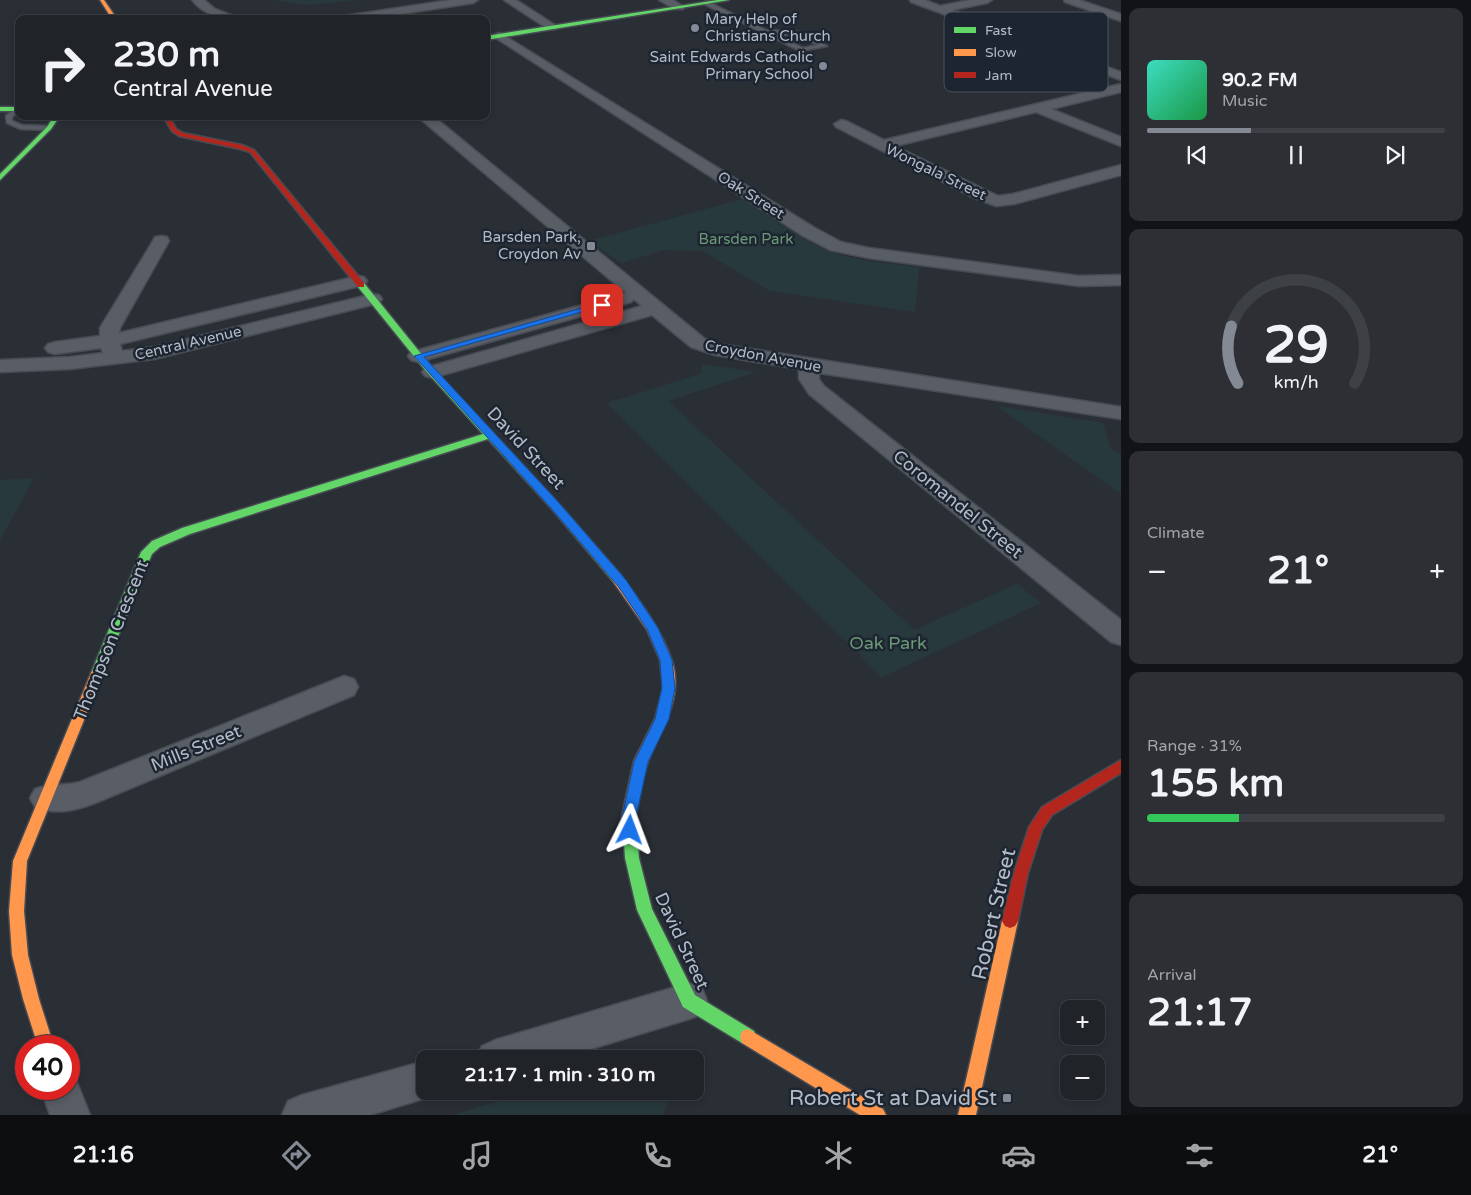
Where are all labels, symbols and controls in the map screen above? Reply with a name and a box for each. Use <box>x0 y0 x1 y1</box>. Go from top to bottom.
place label: Mary Help of Christians Church <box>705 10 831 45</box>
legend <box>944 12 1108 92</box>
marker: Mary Help of Christians Church <box>689 22 701 34</box>
text: Fast <box>985 22 1013 39</box>
text: 230 m <box>113 34 220 76</box>
icon: right <box>30 35 95 100</box>
text: Slow <box>985 44 1017 61</box>
place label: Saint Edwards Catholic Primary School <box>650 48 813 83</box>
marker: Saint Edwards Catholic Primary School <box>817 60 829 72</box>
text: Jam <box>985 67 1012 84</box>
text: 90.2 FM <box>1222 69 1298 91</box>
text: Central Avenue <box>113 76 273 102</box>
text: Music <box>1222 91 1267 111</box>
street label: Wongala Street <box>883 140 989 204</box>
icon: previous <box>1183 141 1211 169</box>
icon: pause <box>1282 141 1310 169</box>
icon: next <box>1381 141 1409 169</box>
street label: Oak Street <box>714 167 788 223</box>
place label: Barsden Park, Croydon Av <box>482 228 581 263</box>
park label: Barsden Park <box>699 230 793 248</box>
marker: Barsden Park, Croydon Av <box>585 240 597 252</box>
pin <box>581 284 623 326</box>
icon: arrive <box>588 291 616 319</box>
text: 29 <box>1263 314 1329 377</box>
street label: Central Avenue <box>133 322 243 364</box>
street label: Croydon Avenue <box>703 336 823 376</box>
text: km/h <box>1274 372 1318 393</box>
street label: David Street <box>482 402 570 494</box>
street label: Coromandel Street <box>889 445 1027 563</box>
text: Climate <box>1147 523 1205 543</box>
text: 21° <box>1267 548 1329 594</box>
text: − <box>1147 555 1167 589</box>
text: + <box>1429 555 1445 589</box>
street label: Thompson Crescent <box>69 556 153 723</box>
park label: Oak Park <box>849 632 927 654</box>
street label: Mills Street <box>148 720 244 776</box>
text: Range · 31% <box>1147 736 1242 756</box>
text: 155 km <box>1147 761 1284 807</box>
position arrow <box>603 803 655 855</box>
street label: Robert Street <box>967 846 1021 982</box>
street label: David Street <box>650 889 714 993</box>
text: Arrival <box>1147 965 1196 985</box>
text: 21:17 <box>1147 990 1252 1036</box>
map controls <box>1060 1000 1105 1100</box>
button: + <box>1060 1000 1105 1045</box>
speed limit sign: 40 <box>15 1035 80 1100</box>
button: − <box>1060 1055 1105 1100</box>
text: 21:17 · 1 min · 310 m <box>464 1064 656 1086</box>
place label: Robert St at David St <box>789 1086 997 1111</box>
marker: Robert St at David St <box>1001 1092 1013 1104</box>
icon: directions <box>279 1138 314 1173</box>
icon: music <box>460 1138 495 1173</box>
icon: phone <box>640 1138 675 1173</box>
icon: climate <box>821 1138 856 1173</box>
icon: car <box>1001 1138 1036 1173</box>
icon: filters <box>1182 1138 1217 1173</box>
text: 21:16 <box>73 1142 134 1168</box>
text: 21° <box>1362 1142 1398 1168</box>

